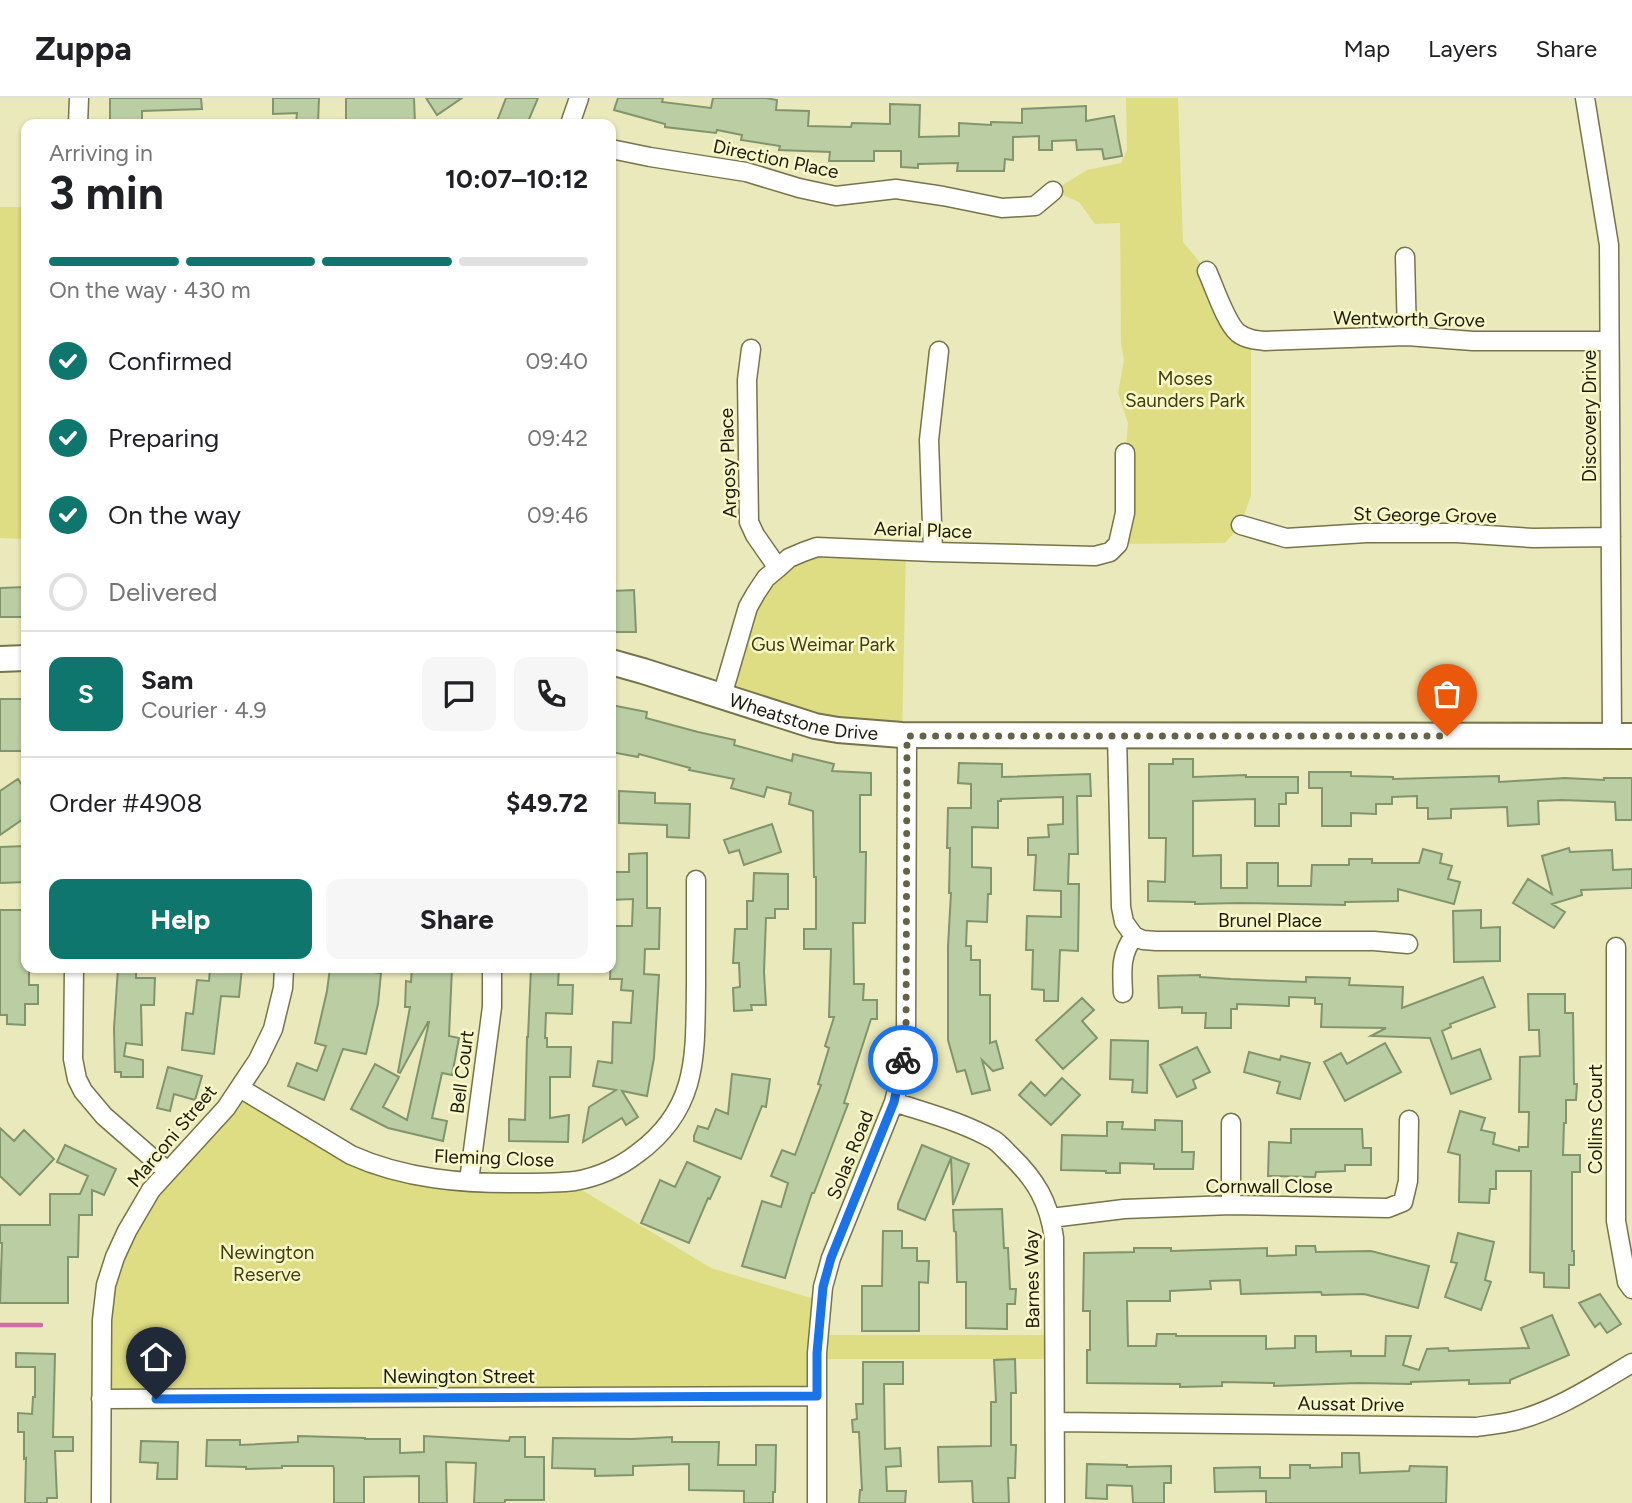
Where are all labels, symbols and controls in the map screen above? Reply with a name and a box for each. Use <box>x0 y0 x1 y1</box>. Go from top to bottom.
text: Zuppa <box>35 29 132 68</box>
text: Map <box>1343 34 1390 63</box>
text: Layers <box>1428 34 1497 63</box>
text: Share <box>1535 34 1597 63</box>
street label: Direction Place <box>711 134 841 184</box>
text: Arriving in <box>49 139 153 167</box>
text: 10:07–10:12 <box>445 163 588 195</box>
text: 3 min <box>49 165 164 221</box>
text: On the way · 430 m <box>49 276 251 304</box>
street label: Wentworth Grove <box>1333 306 1485 332</box>
icon: check <box>49 342 87 380</box>
text: Confirmed <box>108 345 232 377</box>
text: 09:40 <box>525 347 588 375</box>
street label: Discovery Drive <box>1578 350 1601 482</box>
park label: Moses Saunders Park <box>1125 367 1246 412</box>
street label: Argosy Place <box>715 407 741 519</box>
icon: check <box>49 419 87 457</box>
text: Preparing <box>108 422 219 454</box>
text: 09:42 <box>527 424 588 452</box>
icon: check <box>49 496 87 534</box>
text: On the way <box>108 499 241 531</box>
text: 09:46 <box>527 501 588 529</box>
street label: St George Grove <box>1353 502 1497 528</box>
street label: Aerial Place <box>874 517 972 543</box>
text: Delivered <box>108 576 217 608</box>
park label: Gus Weimar Park <box>751 633 896 656</box>
button: chat <box>422 657 496 731</box>
button: phone <box>514 657 588 731</box>
text: Sam <box>141 664 193 696</box>
pin <box>1417 664 1477 736</box>
icon: bag <box>1428 675 1466 713</box>
text: S <box>78 678 94 710</box>
street label: Wheatstone Drive <box>727 688 879 745</box>
text: Courier · 4.9 <box>141 696 267 724</box>
text: Order #4908 <box>49 787 202 819</box>
text: $49.72 <box>506 787 588 819</box>
button: Help <box>49 879 312 959</box>
button: Share <box>326 879 588 959</box>
street label: Brunel Place <box>1218 909 1322 932</box>
courier <box>868 1025 938 1095</box>
street label: Bell Court <box>445 1029 479 1115</box>
icon: bike <box>884 1041 922 1079</box>
street label: Collins Court <box>1584 1064 1607 1174</box>
street label: Marconi Street <box>123 1080 221 1192</box>
street label: Solas Road <box>822 1107 878 1203</box>
street label: Fleming Close <box>434 1144 554 1172</box>
street label: Cornwall Close <box>1205 1175 1333 1198</box>
street label: Barnes Way <box>1020 1229 1044 1329</box>
park label: Newington Reserve <box>220 1241 314 1286</box>
pin <box>126 1327 186 1399</box>
icon: home <box>137 1338 175 1376</box>
street label: Newington Street <box>383 1365 535 1388</box>
street label: Aussat Drive <box>1297 1392 1405 1416</box>

